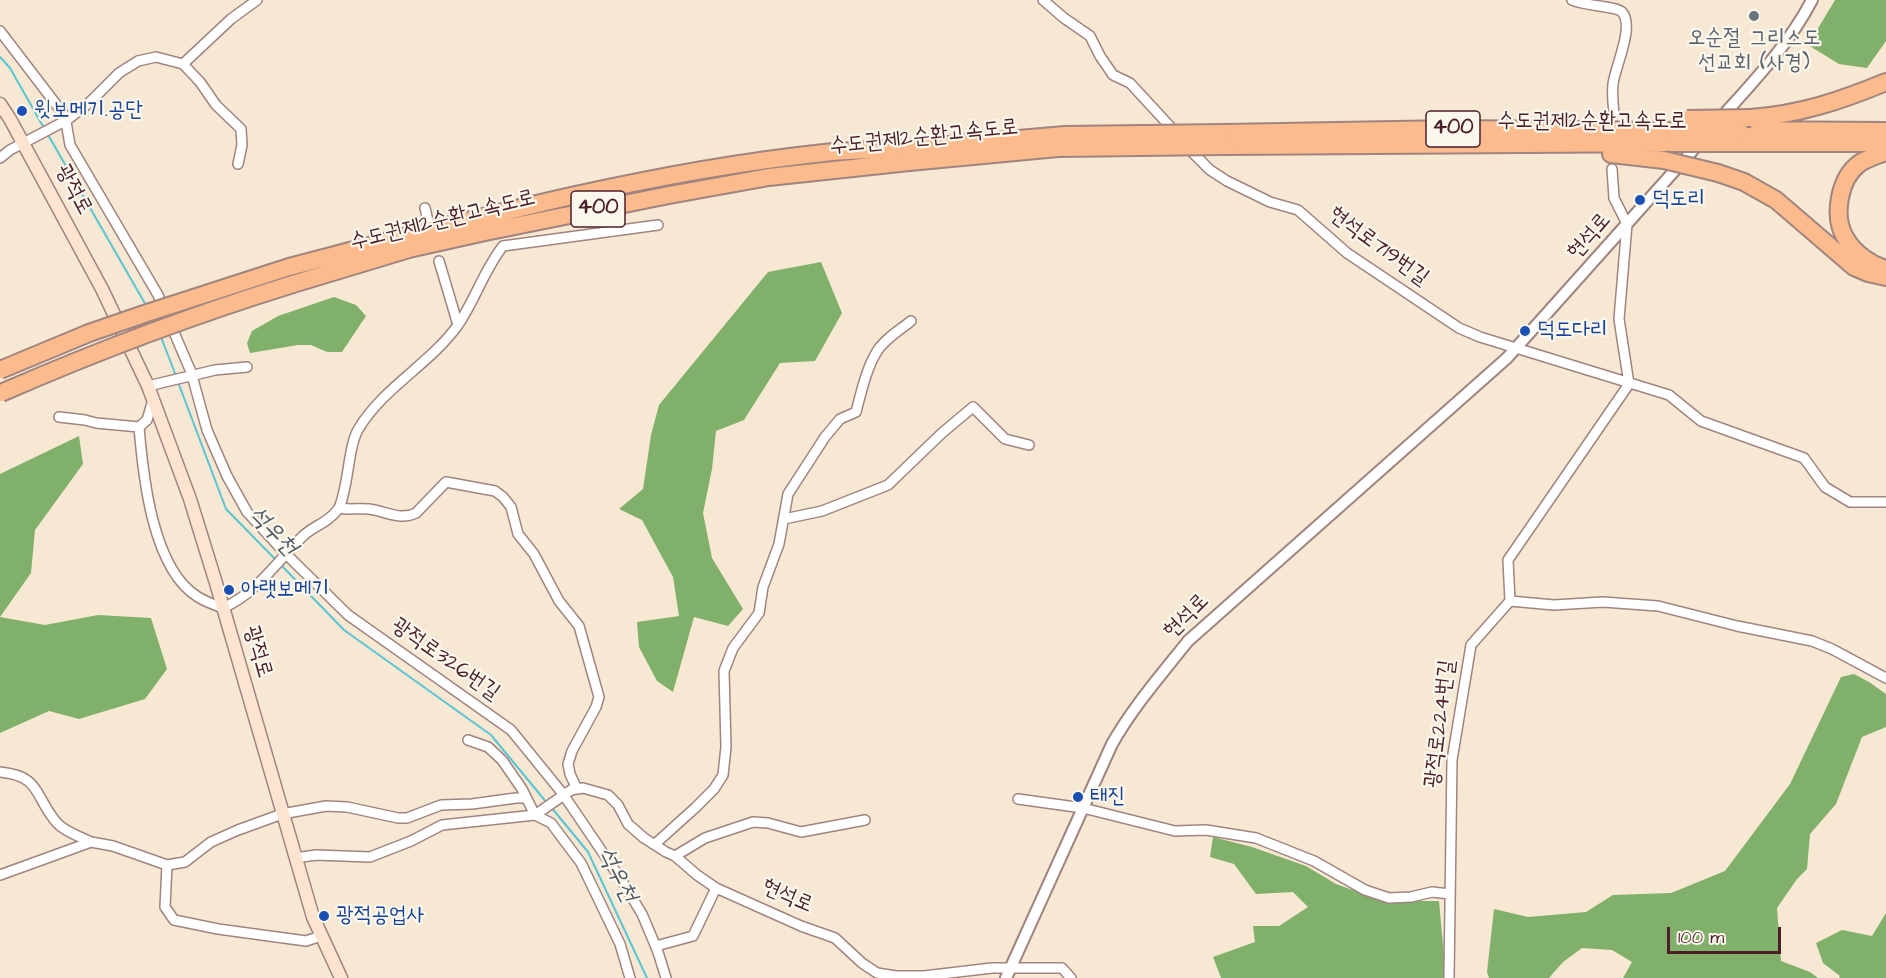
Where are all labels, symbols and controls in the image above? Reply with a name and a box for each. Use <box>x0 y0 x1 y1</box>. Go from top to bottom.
marker: 오순절 그리스도 선교회 (사경) <box>1747 9 1761 23</box>
place label: 오순절 그리스도 선교회 (사경) <box>1688 26 1820 78</box>
place label: 윗보메기.공단 <box>34 98 143 124</box>
marker: 윗보메기.공단 <box>15 104 29 118</box>
street label: 수도권제2순환고속도로 <box>1497 109 1687 135</box>
road number: 400 <box>1426 111 1480 147</box>
street label: 수도권제2순환고속도로 <box>828 115 1020 161</box>
street label: 광적로 <box>49 160 97 220</box>
street label: 수도권제2순환고속도로 <box>348 185 538 257</box>
place label: 덕도리 <box>1652 187 1705 213</box>
road number: 400 <box>571 191 625 227</box>
marker: 덕도리 <box>1633 193 1647 207</box>
street label: 현석로719번길 <box>1323 202 1433 292</box>
street label: 현석로 <box>1563 208 1617 266</box>
place label: 덕도다리 <box>1537 318 1608 344</box>
marker: 덕도다리 <box>1518 324 1532 338</box>
water label: 석우천 <box>242 501 302 563</box>
place label: 아랫보메기 <box>241 577 330 603</box>
marker: 아랫보메기 <box>222 583 236 597</box>
street label: 현석로 <box>1159 589 1215 645</box>
street label: 광적로326번길 <box>386 613 504 707</box>
street label: 광적로 <box>237 623 277 681</box>
street label: 광적로224번길 <box>1420 659 1462 789</box>
place label: 태진 <box>1090 784 1125 810</box>
marker: 태진 <box>1071 790 1085 804</box>
water label: 석우천 <box>590 843 642 907</box>
street label: 현석로 <box>757 874 817 920</box>
place label: 광적공업사 <box>336 903 425 929</box>
marker: 광적공업사 <box>317 909 331 923</box>
scale bar <box>1670 915 1784 953</box>
text: 100 m <box>1678 925 1724 950</box>

